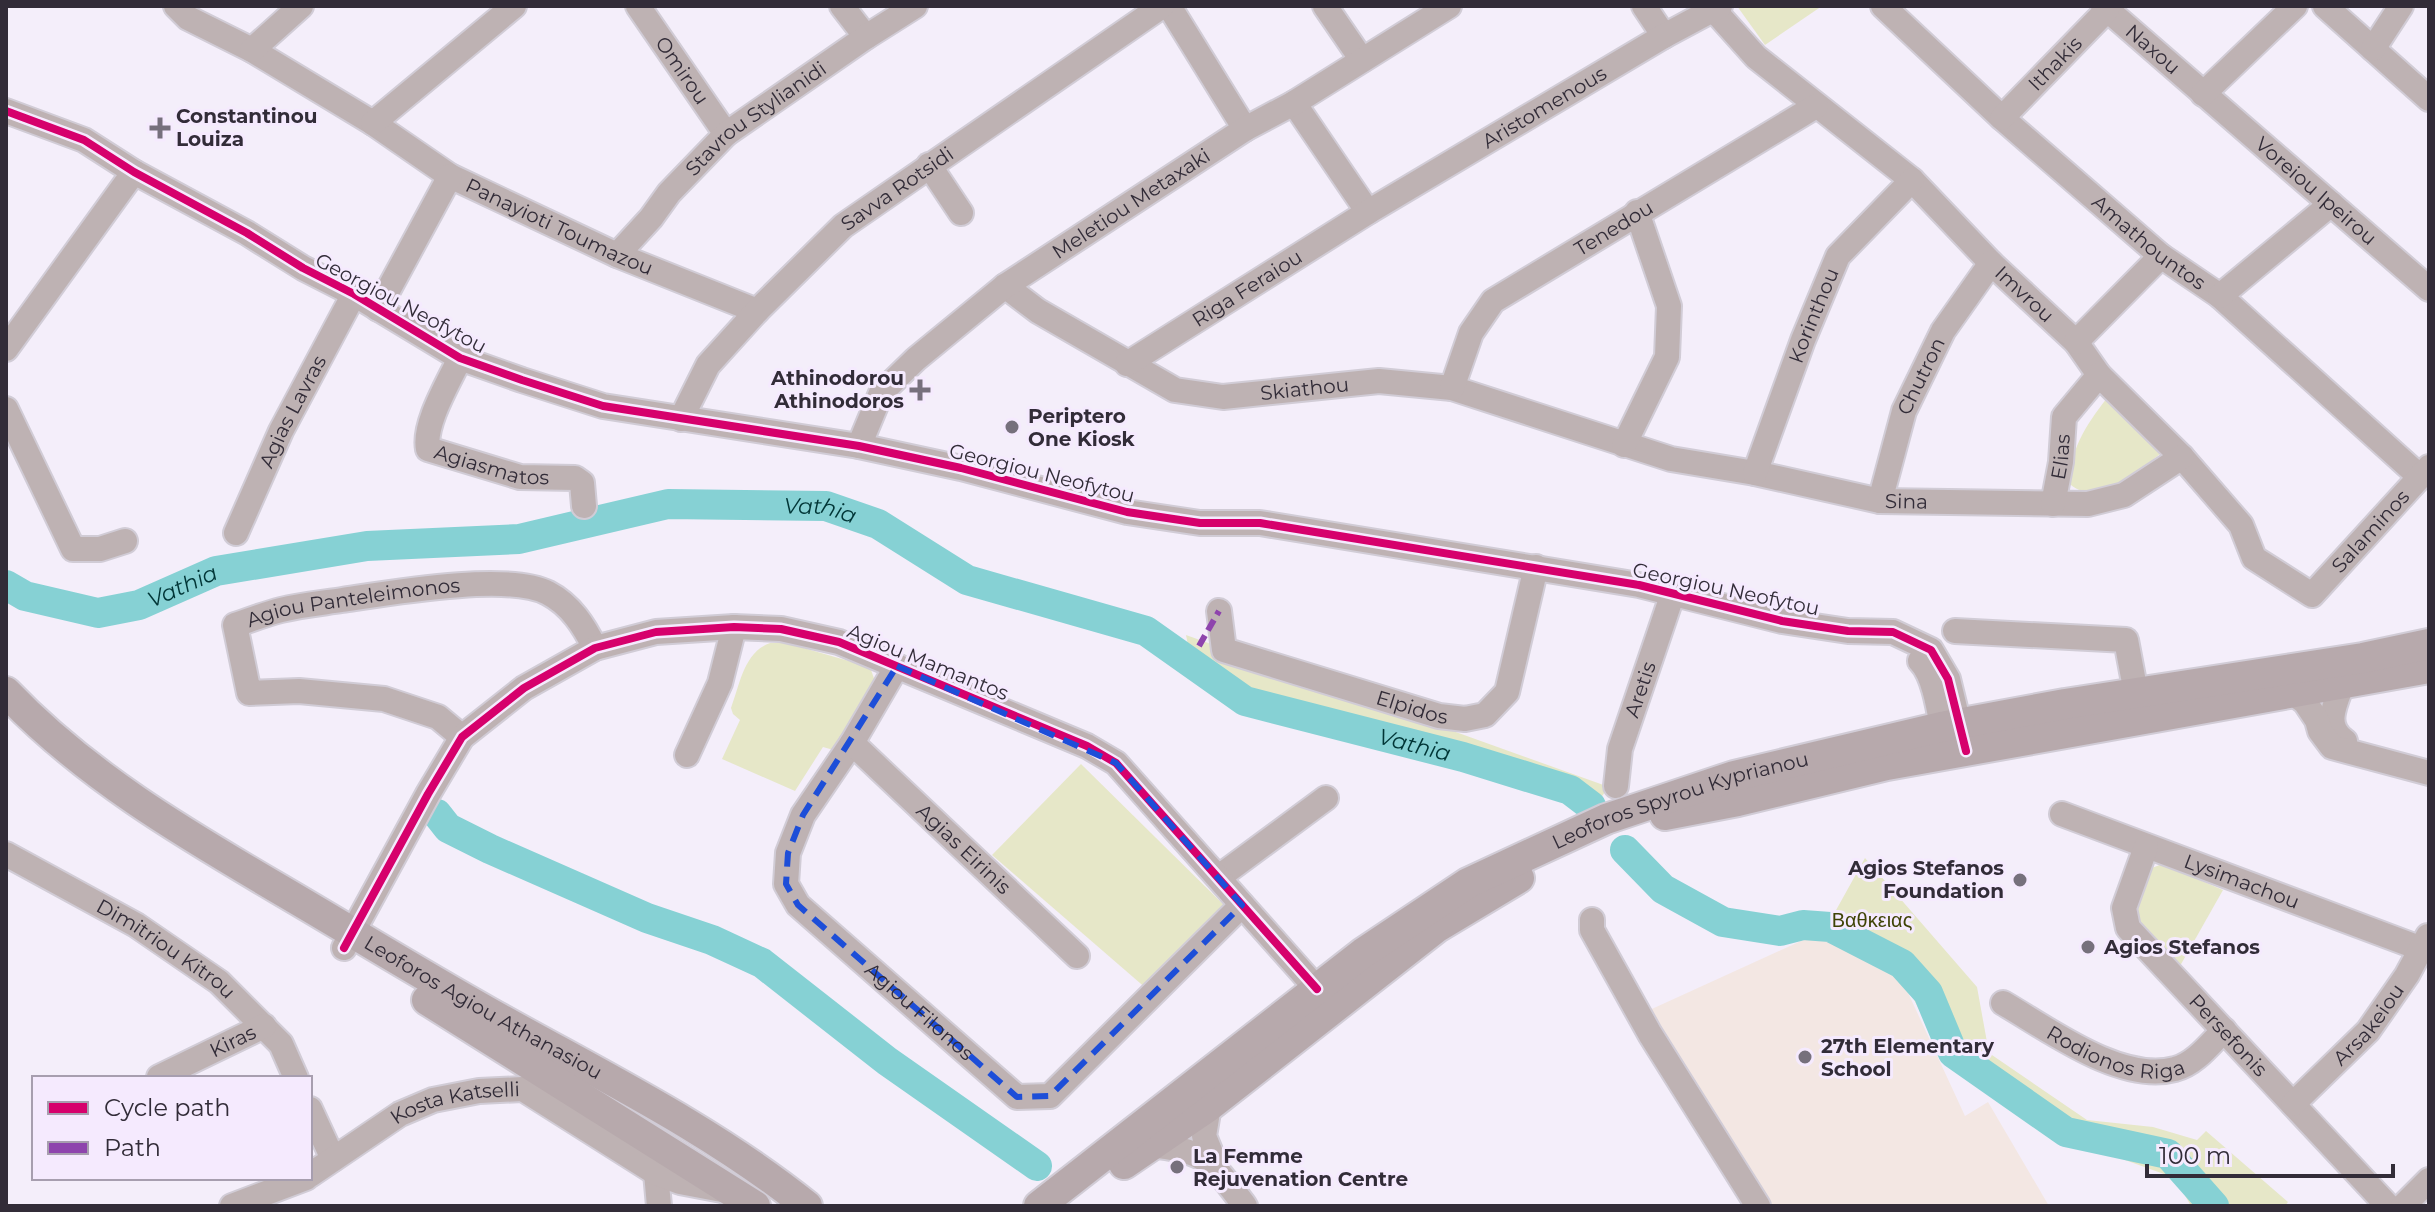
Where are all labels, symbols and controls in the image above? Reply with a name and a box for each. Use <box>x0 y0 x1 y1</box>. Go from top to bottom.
street label: Naxou <box>2121 19 2185 79</box>
street label: Ithakis <box>2023 31 2087 96</box>
street label: Omirou <box>650 32 714 109</box>
street label: Stavrou Stylianidi <box>680 56 831 181</box>
street label: Aristomenous <box>1478 61 1611 153</box>
place label: Constantinou Louiza <box>176 104 318 151</box>
marker: Constantinou Louiza <box>151 119 169 137</box>
street label: Voreiou Ipeirou <box>2250 132 2382 250</box>
street label: Savva Rotsidi <box>836 141 958 236</box>
street label: Meletiou Metaxaki <box>1048 143 1215 264</box>
street label: Panayioti Toumazou <box>462 173 657 280</box>
street label: Amathountos <box>2087 190 2210 295</box>
street label: Tenedou <box>1570 195 1657 261</box>
street label: Riga Feraiou <box>1188 245 1307 332</box>
street label: Georgiou Neofytou <box>311 248 491 358</box>
street label: Imvrou <box>1990 261 2059 327</box>
street label: Korinthou <box>1784 264 1844 366</box>
street label: Chutron <box>1892 333 1950 419</box>
street label: Agias Lavras <box>254 351 331 472</box>
place label: Athinodorou Athinodoros <box>770 366 904 413</box>
street label: Skiathou <box>1259 372 1350 405</box>
marker: Athinodorou Athinodoros <box>911 381 929 399</box>
place label: Periptero One Kiosk <box>1028 404 1136 451</box>
marker: Periptero One Kiosk <box>1003 418 1021 436</box>
street label: Elias <box>2046 433 2075 482</box>
street label: Georgiou Neofytou <box>947 438 1137 508</box>
street label: Agiasmatos <box>431 440 550 490</box>
street label: Salaminos <box>2326 485 2414 578</box>
street label: Sina <box>1885 489 1928 514</box>
water label: Vathia <box>784 492 860 529</box>
street label: Georgiou Neofytou <box>1630 557 1822 621</box>
water label: Vathia <box>143 559 221 613</box>
street label: Agiou Panteleimonos <box>243 573 461 632</box>
street label: Agiou Mamantos <box>844 619 1012 705</box>
street label: Aretis <box>1620 658 1661 721</box>
street label: Elpidos <box>1373 685 1449 729</box>
water label: Vathia <box>1376 722 1454 767</box>
street label: Leoforos Spyrou Kyprianou <box>1548 747 1811 854</box>
street label: Agias Eirinis <box>912 799 1016 899</box>
street label: Lysimachou <box>2181 849 2303 914</box>
place label: Agios Stefanos Foundation <box>1847 856 2004 903</box>
marker: Agios Stefanos Foundation <box>2011 871 2029 889</box>
street label: Dimitriou Kitrou <box>92 894 240 1003</box>
park label: Βαθκειας <box>1832 908 1913 932</box>
street label: Leoforos Agiou Athanasiou <box>360 930 606 1084</box>
place label: Agios Stefanos <box>2103 935 2260 959</box>
marker: Agios Stefanos <box>2079 938 2097 956</box>
street label: Agiou Filonos <box>860 958 979 1066</box>
street label: Arsakeiou <box>2328 979 2409 1070</box>
street label: Persefonis <box>2184 989 2273 1081</box>
street label: Kiras <box>206 1020 260 1063</box>
street label: Rodionos Riga <box>2042 1021 2188 1084</box>
place label: 27th Elementary School <box>1821 1034 1995 1081</box>
marker: 27th Elementary School <box>1796 1048 1814 1066</box>
legend <box>32 1076 312 1180</box>
street label: Kosta Katselli <box>386 1077 520 1129</box>
text: Cycle path <box>104 1093 231 1122</box>
scale bar <box>2147 1128 2393 1178</box>
text: Path <box>104 1133 161 1162</box>
text: 100 m <box>2159 1141 2231 1170</box>
place label: La Femme Rejuvenation Centre <box>1193 1144 1408 1191</box>
marker: La Femme Rejuvenation Centre <box>1168 1158 1186 1176</box>

